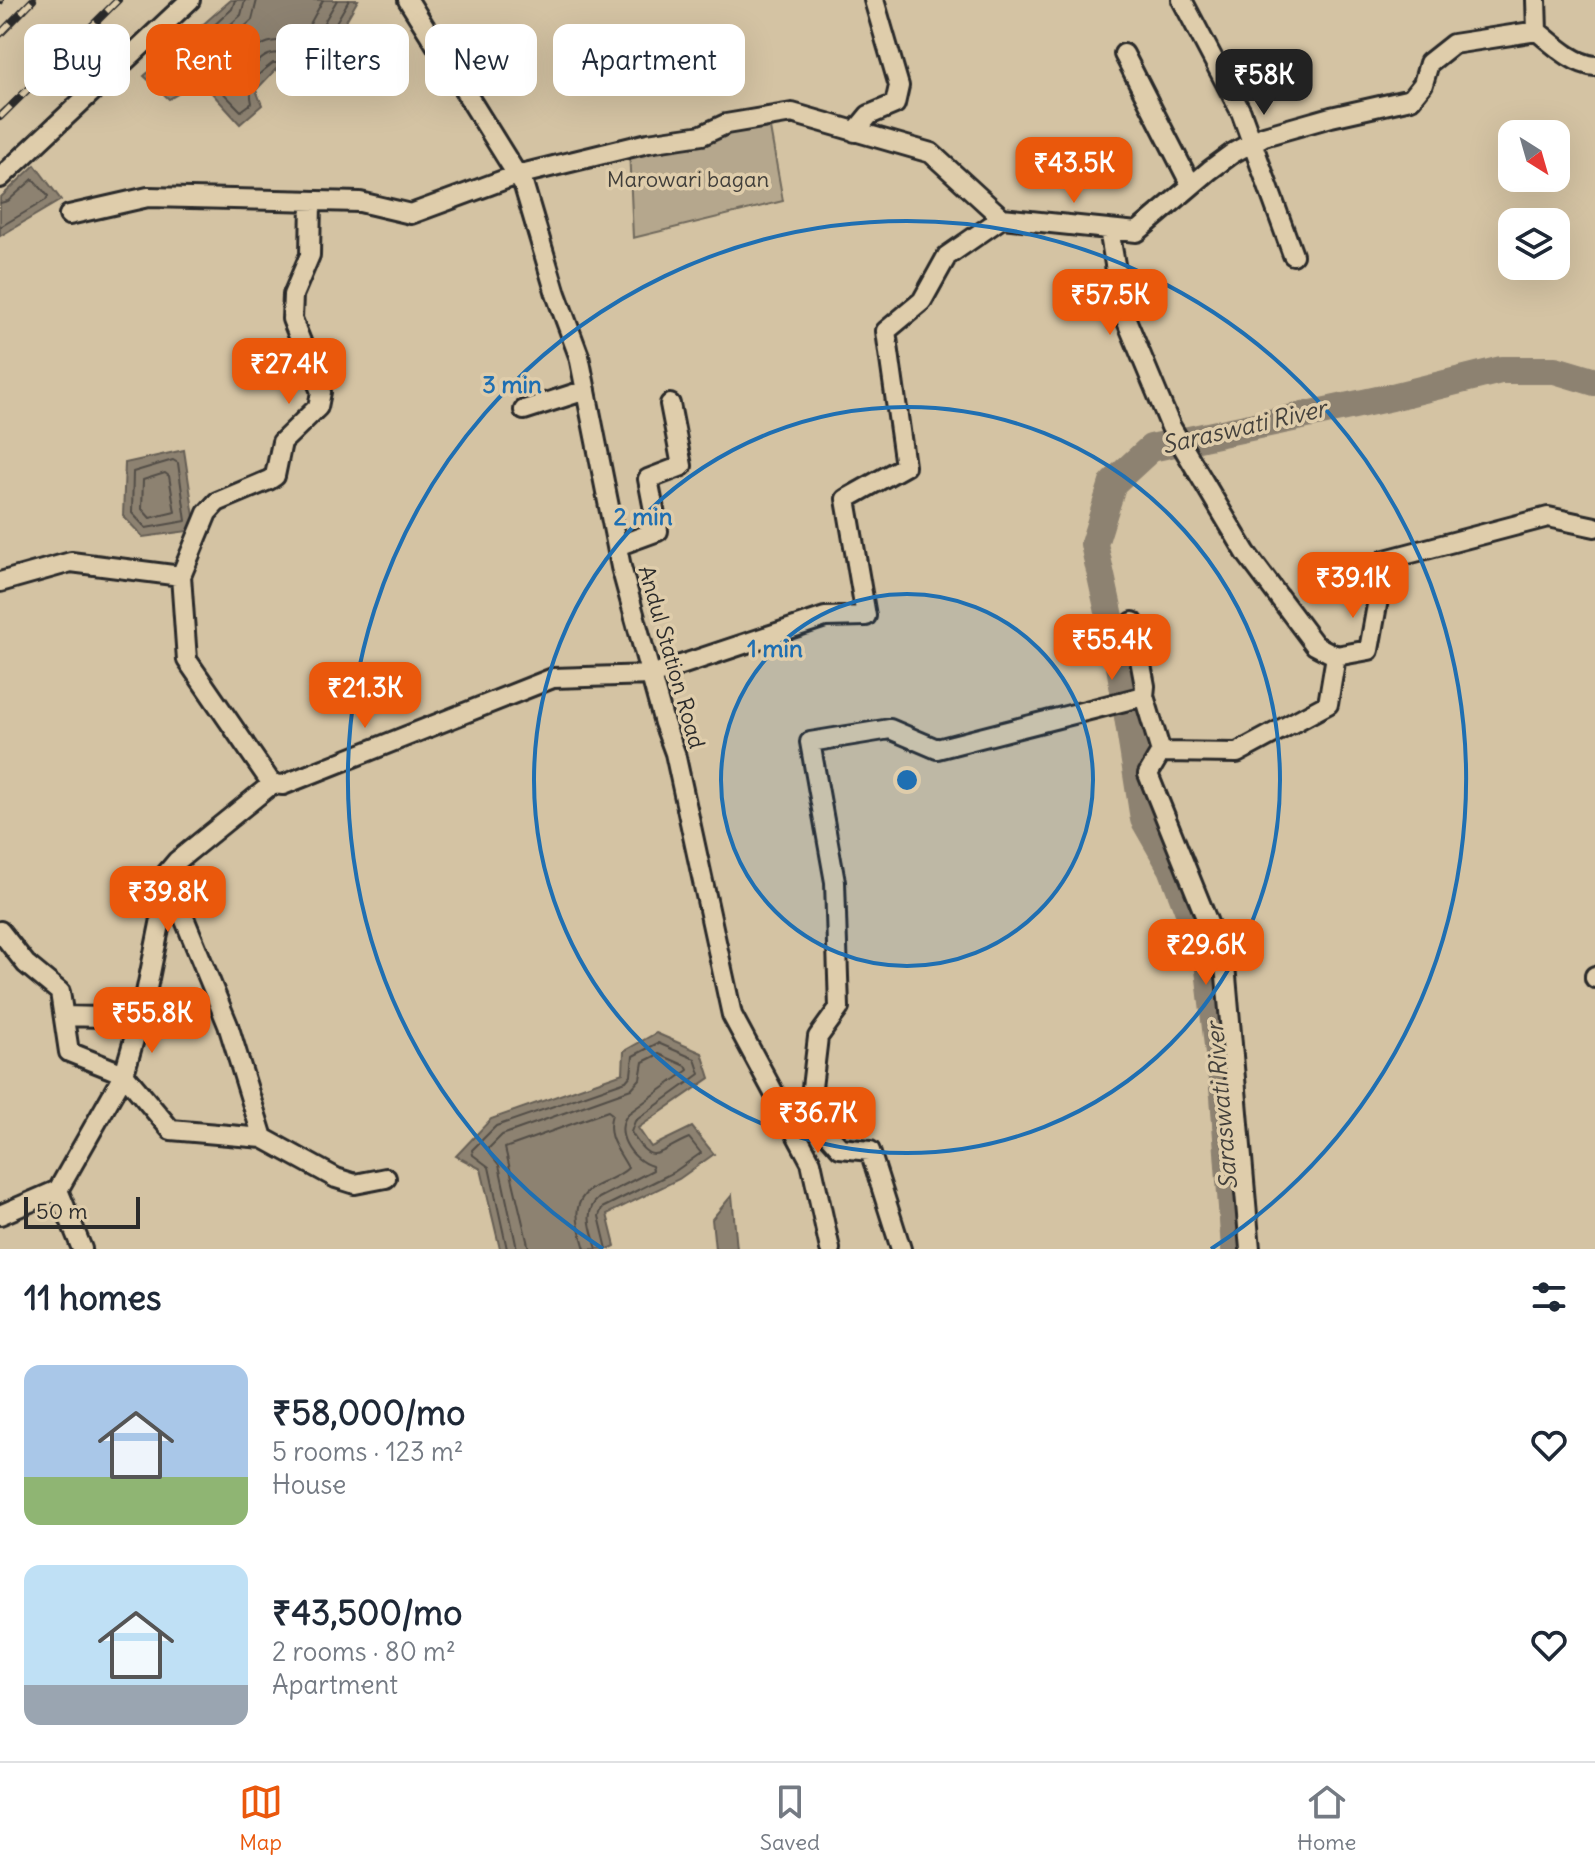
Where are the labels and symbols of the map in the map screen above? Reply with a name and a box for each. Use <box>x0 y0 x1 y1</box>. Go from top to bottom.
pin: ₹58K <box>1217 49 1311 117</box>
north arrow <box>1498 120 1570 192</box>
pin: ₹43.5K <box>1009 137 1139 205</box>
park label: Marowari bagan <box>607 165 769 193</box>
pin: ₹57.5K <box>1045 269 1175 337</box>
pin: ₹27.4K <box>224 338 354 406</box>
text: 3 min <box>482 369 542 399</box>
water label: Saraswati River <box>1159 392 1332 460</box>
text: 2 min <box>613 501 673 531</box>
pin: ₹39.1K <box>1288 552 1418 620</box>
street label: Andul Station Road <box>633 562 712 752</box>
pin: ₹55.4K <box>1047 614 1177 682</box>
text: 1 min <box>747 633 803 663</box>
pin: ₹21.3K <box>300 662 430 730</box>
centre of rings <box>893 766 921 794</box>
pin: ₹39.8K <box>103 866 233 934</box>
pin: ₹29.6K <box>1141 919 1271 987</box>
pin: ₹55.8K <box>87 987 217 1055</box>
water label: Saraswati River <box>1198 1018 1243 1191</box>
pin: ₹36.7K <box>753 1087 883 1155</box>
scale bar <box>24 1193 140 1229</box>

